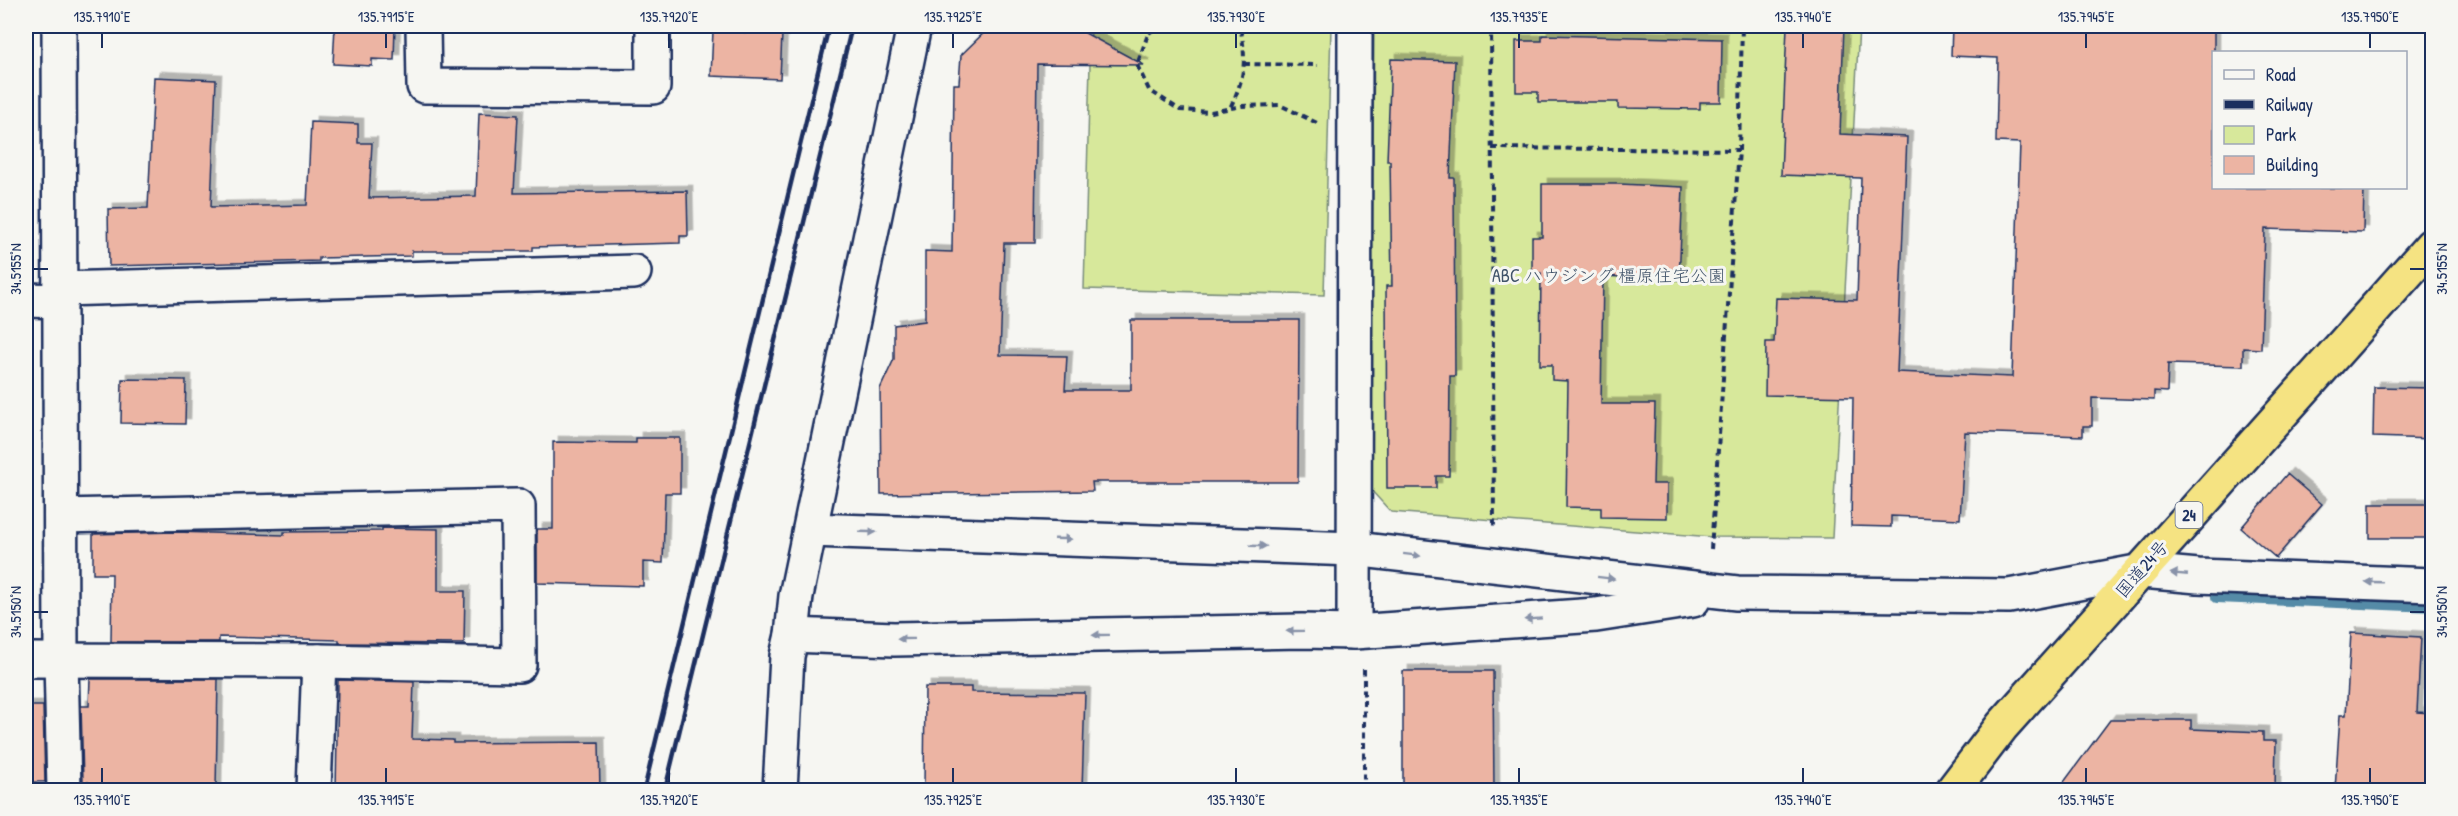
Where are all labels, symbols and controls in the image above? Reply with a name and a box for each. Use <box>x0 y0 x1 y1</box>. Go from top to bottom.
text: 135.7910°E <box>74 6 131 27</box>
text: 135.7915°E <box>358 6 415 27</box>
text: 135.7920°E <box>640 6 699 27</box>
text: 135.7925°E <box>924 6 982 27</box>
text: 135.7930°E <box>1207 6 1265 27</box>
text: 135.7935°E <box>1490 6 1548 27</box>
text: 135.7940°E <box>1774 6 1832 27</box>
text: 135.7945°E <box>2058 6 2115 27</box>
text: 135.7950°E <box>2341 6 2399 27</box>
legend <box>2212 51 2407 189</box>
text: Road <box>2266 62 2296 87</box>
text: Railway <box>2266 92 2313 117</box>
text: Park <box>2266 122 2297 147</box>
text: Building <box>2266 152 2318 177</box>
text: 34.5155°N <box>5 243 26 295</box>
text: 34.5155°N <box>2431 243 2452 295</box>
park label: ABC ハウジング 橿原住宅公園 <box>1492 263 1726 288</box>
road number: 24 <box>2176 502 2202 528</box>
one-way arrow <box>859 527 878 536</box>
one-way arrow <box>1054 534 1073 543</box>
street label: 国道24号 <box>2109 534 2174 603</box>
one-way arrow <box>1248 541 1267 550</box>
one-way arrow <box>1403 551 1422 560</box>
one-way arrow <box>2170 569 2189 579</box>
one-way arrow <box>1596 573 1615 583</box>
one-way arrow <box>2365 578 2384 587</box>
text: 34.5150°N <box>5 586 26 638</box>
text: 34.5150°N <box>2431 586 2452 638</box>
one-way arrow <box>1523 614 1542 624</box>
one-way arrow <box>1286 626 1305 636</box>
one-way arrow <box>1091 630 1110 640</box>
one-way arrow <box>896 634 915 644</box>
text: 135.7910°E <box>74 789 131 810</box>
text: 135.7915°E <box>358 789 415 810</box>
text: 135.7920°E <box>640 789 699 810</box>
text: 135.7925°E <box>924 789 982 810</box>
text: 135.7930°E <box>1207 789 1265 810</box>
text: 135.7935°E <box>1490 789 1548 810</box>
text: 135.7940°E <box>1774 789 1832 810</box>
text: 135.7945°E <box>2058 789 2115 810</box>
text: 135.7950°E <box>2341 789 2399 810</box>

